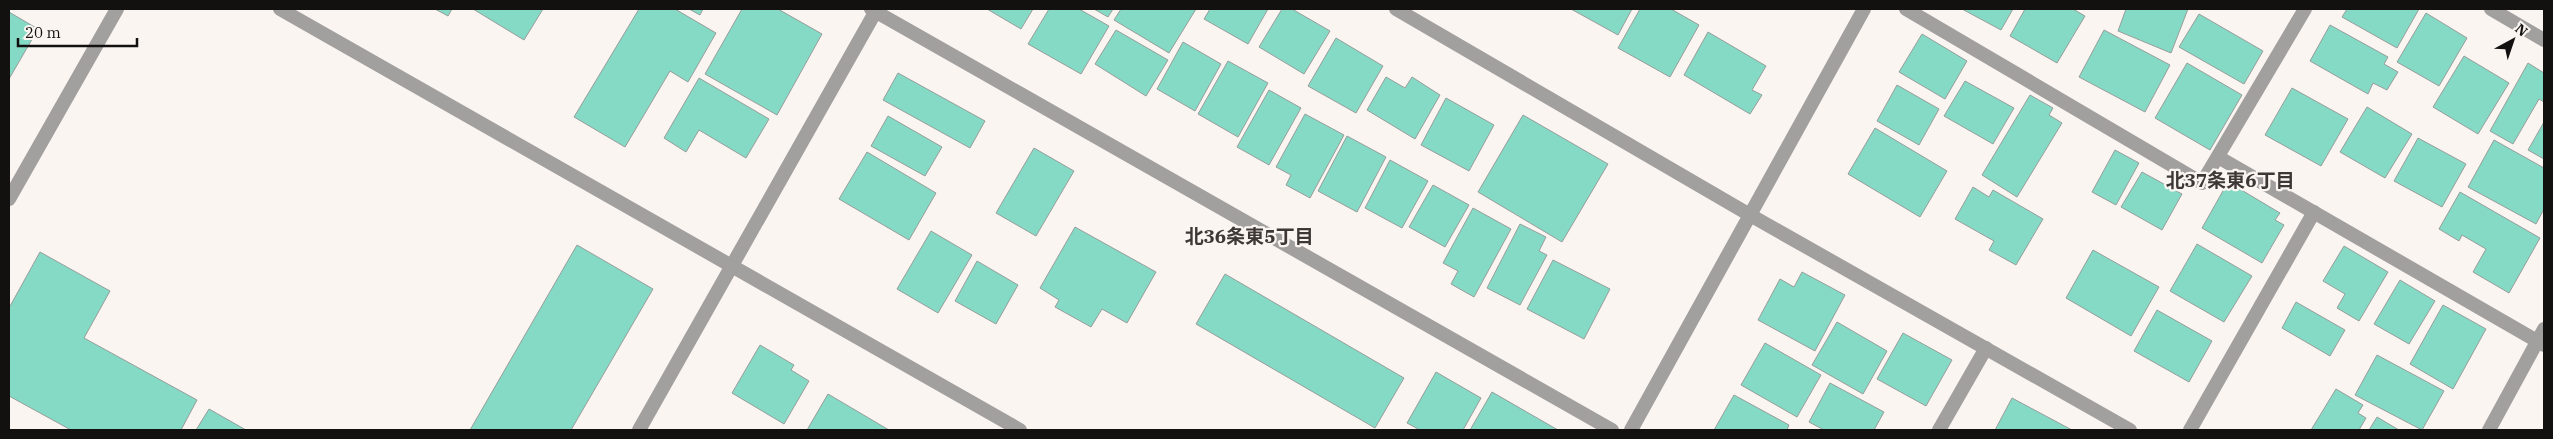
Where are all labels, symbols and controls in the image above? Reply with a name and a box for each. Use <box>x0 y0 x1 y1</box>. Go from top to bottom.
scale bar <box>18 15 136 47</box>
north arrow <box>2488 15 2538 65</box>
text: N <box>2511 20 2531 40</box>
text: 20 m <box>25 23 61 42</box>
district label: 北37条東6丁目 <box>2165 168 2295 192</box>
district label: 北36条東5丁目 <box>1184 224 1314 248</box>

